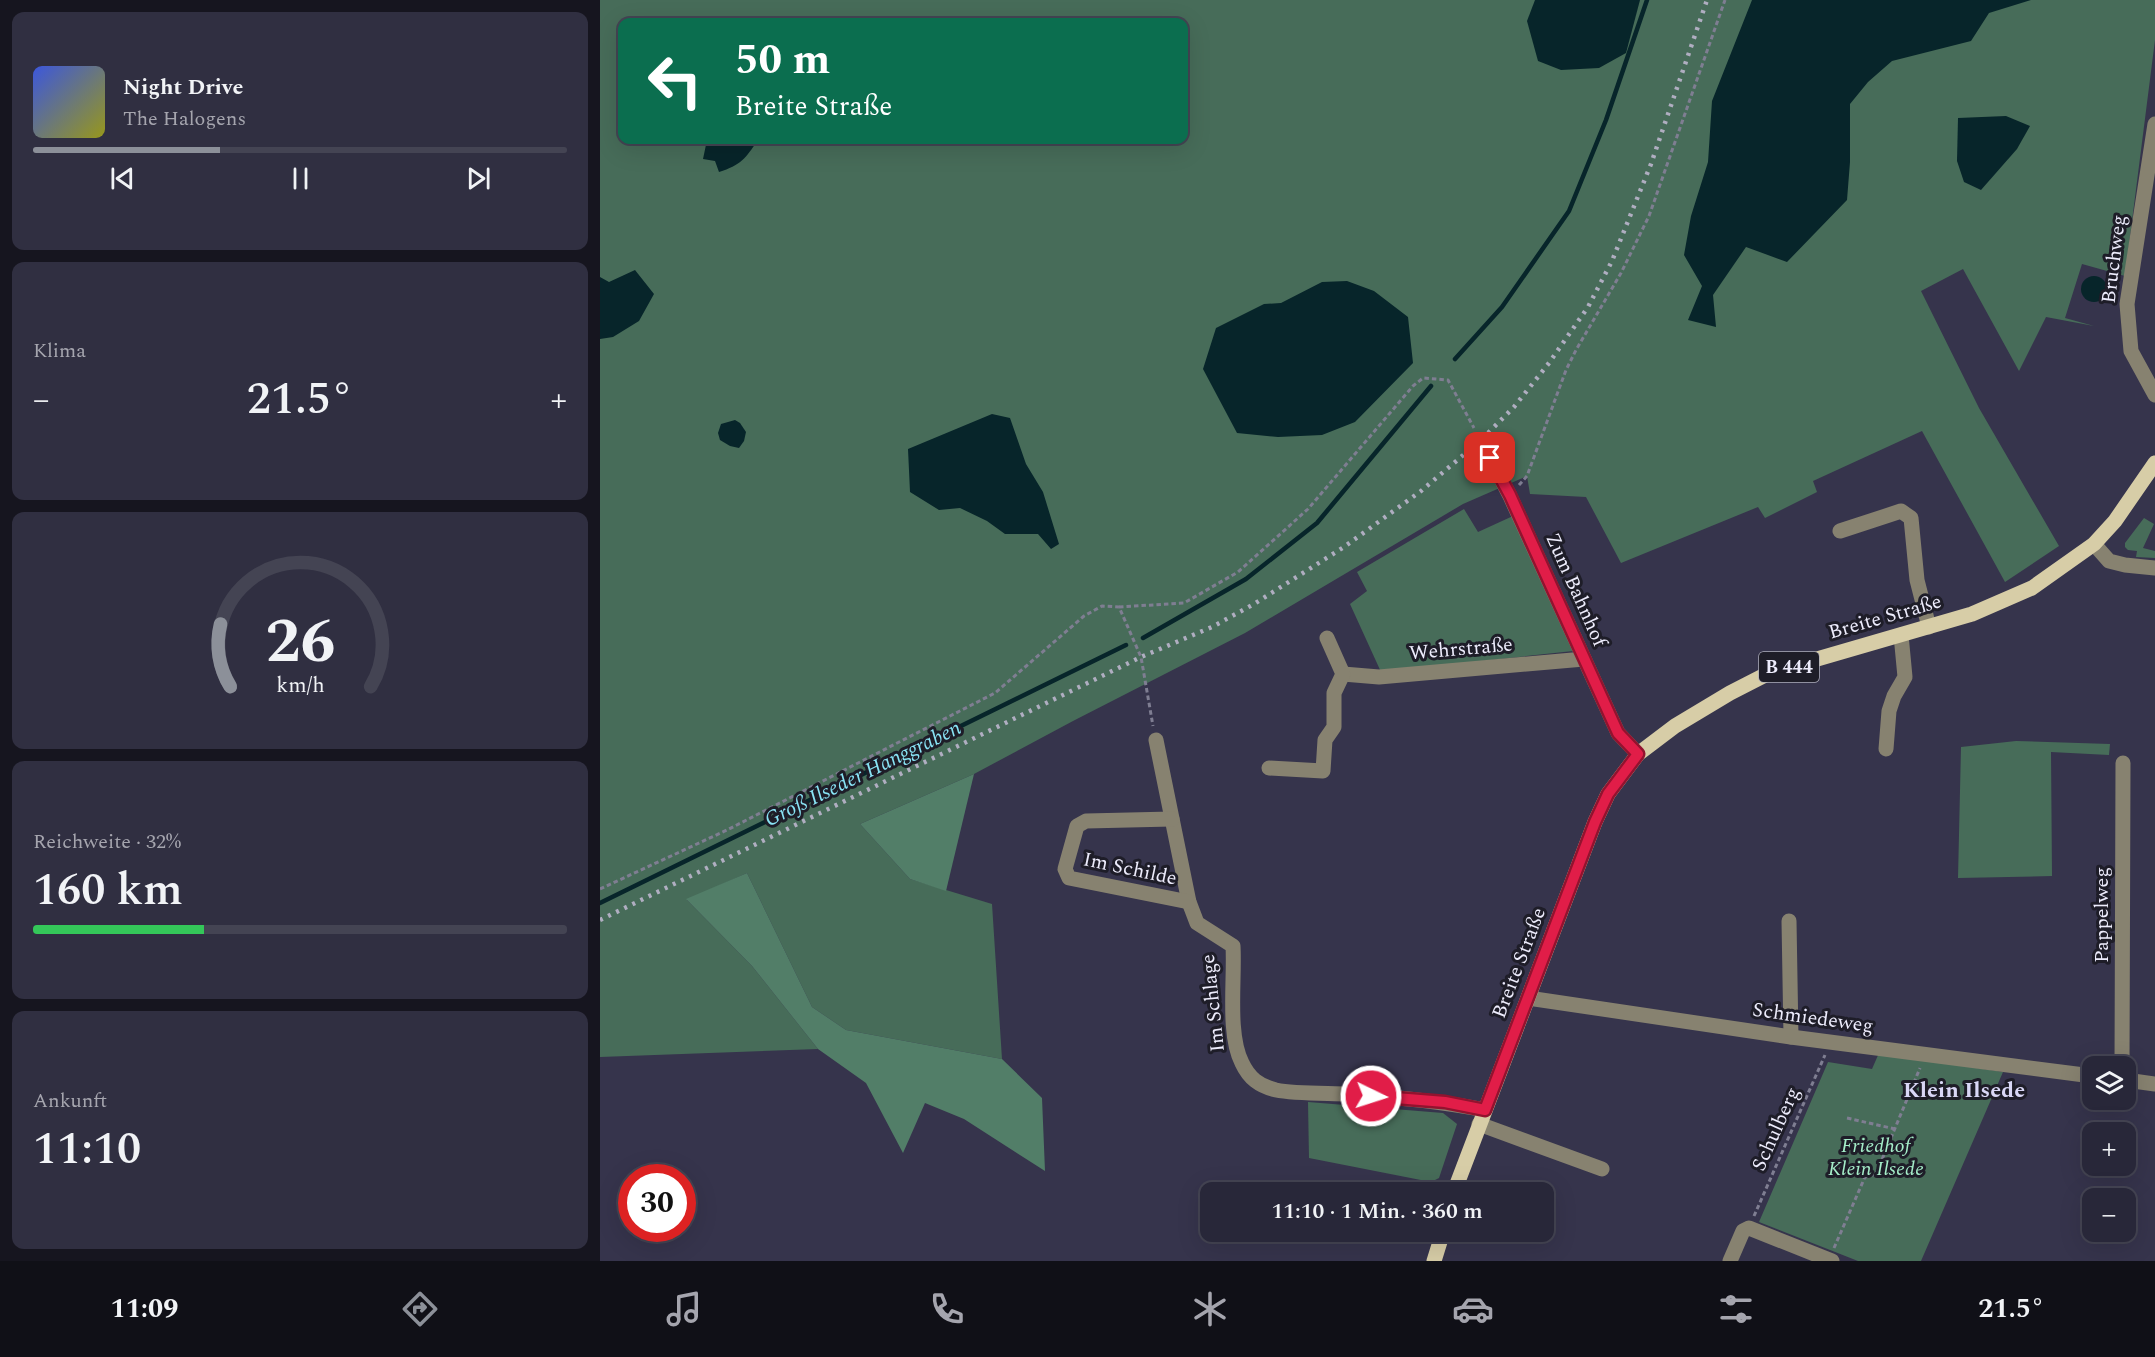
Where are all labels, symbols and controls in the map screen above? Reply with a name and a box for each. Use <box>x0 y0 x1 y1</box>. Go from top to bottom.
text: 50 m <box>735 29 830 92</box>
icon: left <box>636 42 714 120</box>
text: Night Drive <box>123 71 243 104</box>
text: Breite Straße <box>735 86 892 128</box>
text: The Halogens <box>123 104 246 134</box>
icon: previous <box>106 162 139 195</box>
icon: pause <box>284 162 317 195</box>
icon: next <box>462 162 495 195</box>
street label: Bruchweg <box>2094 213 2134 305</box>
text: Klima <box>33 336 86 366</box>
text: 21.5° <box>247 365 353 434</box>
text: − <box>33 375 50 425</box>
text: + <box>550 375 567 425</box>
pin <box>1464 432 1515 483</box>
icon: arrive <box>1473 441 1506 474</box>
street label: Zum Bahnhof <box>1538 528 1615 654</box>
street label: Breite Straße <box>1825 587 1945 647</box>
text: 26 <box>265 596 335 691</box>
street label: Wehrstraße <box>1408 630 1514 668</box>
road number: B 444 <box>1759 652 1819 682</box>
text: km/h <box>276 670 324 703</box>
water label: Groß Ilseder Hanggraben <box>759 712 967 836</box>
text: Reichweite · 32% <box>33 827 181 857</box>
street label: Im Schilde <box>1080 844 1180 894</box>
text: 160 km <box>33 856 183 925</box>
street label: Pappelweg <box>2087 867 2117 963</box>
street label: Breite Straße <box>1484 903 1554 1023</box>
street label: Im Schlage <box>1193 953 1233 1053</box>
street label: Schmiedeweg <box>1751 995 1875 1041</box>
map controls <box>2082 1056 2136 1242</box>
button: layers <box>2082 1056 2136 1110</box>
position arrow <box>1339 1064 1403 1128</box>
district label: Klein Ilsede <box>1903 1074 2025 1107</box>
street label: Schulberg <box>1744 1082 1808 1176</box>
text: Ankunft <box>33 1086 107 1116</box>
text: 11:10 <box>33 1115 141 1184</box>
button: + <box>2082 1122 2136 1176</box>
park label: Friedhof Klein Ilsede <box>1828 1131 1924 1184</box>
speed limit sign: 30 <box>618 1164 696 1242</box>
button: − <box>2082 1188 2136 1242</box>
text: 11:10 · 1 Min. · 360 m <box>1271 1195 1483 1228</box>
text: 11:09 <box>111 1288 178 1330</box>
icon: directions <box>399 1288 441 1330</box>
icon: music <box>663 1288 705 1330</box>
icon: phone <box>926 1288 968 1330</box>
icon: climate <box>1189 1288 1231 1330</box>
icon: car <box>1452 1288 1494 1330</box>
icon: filters <box>1715 1288 1757 1330</box>
text: 21.5° <box>1978 1288 2044 1330</box>

